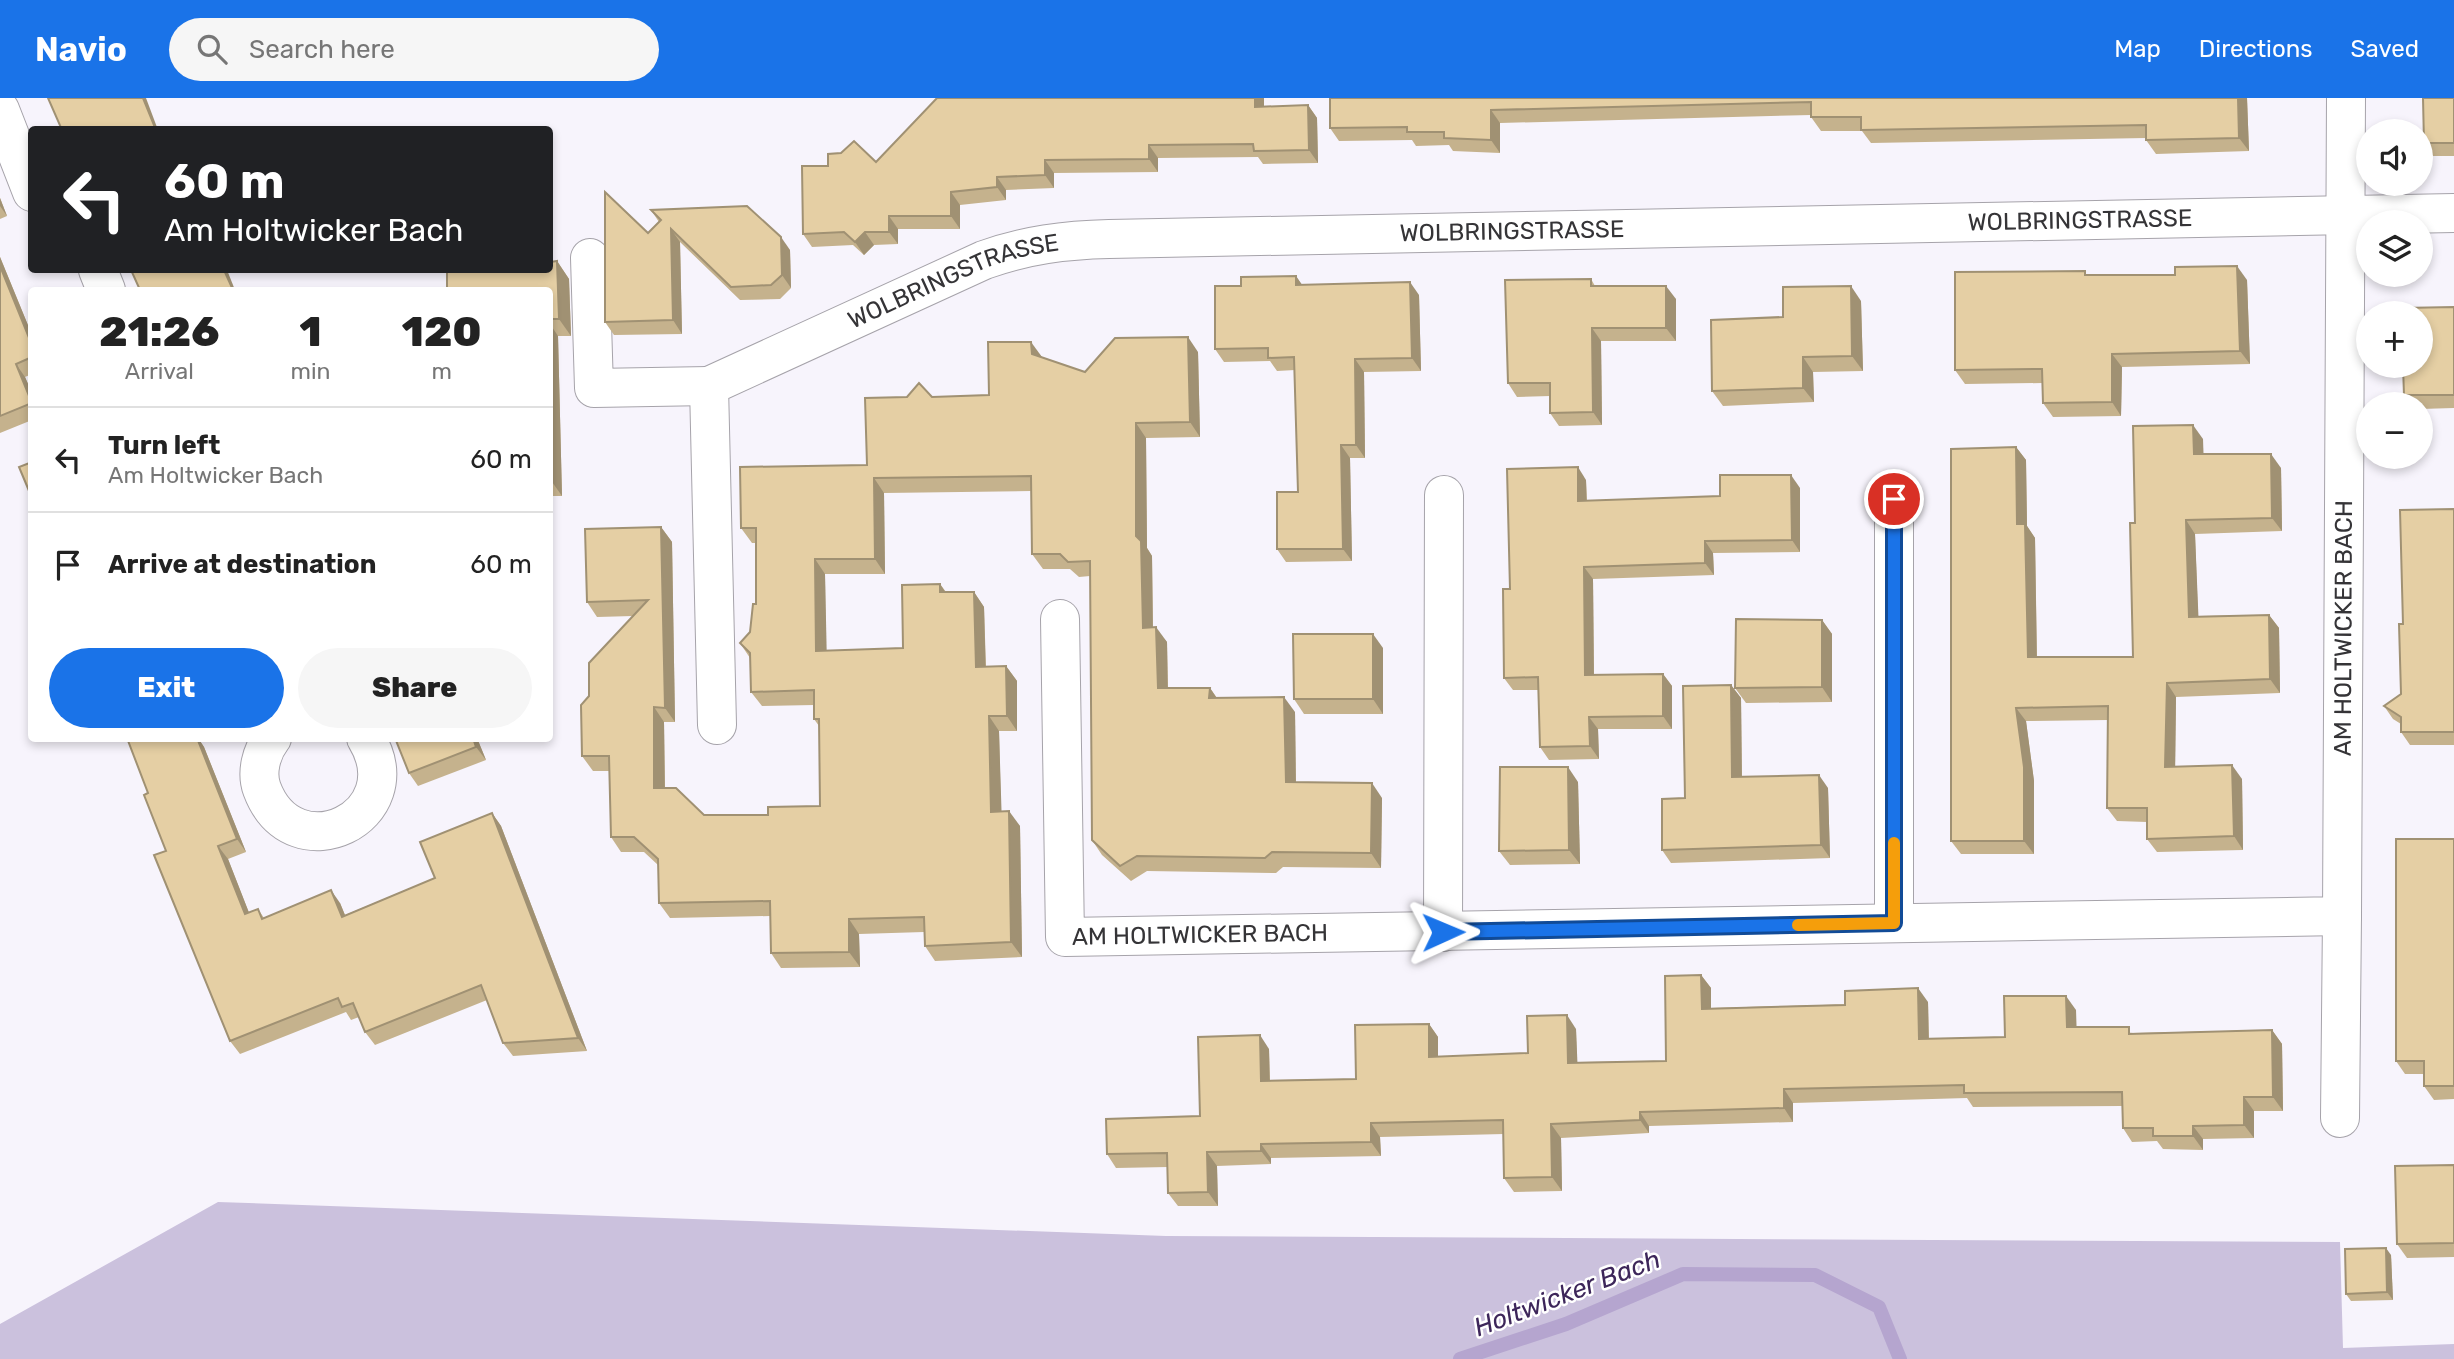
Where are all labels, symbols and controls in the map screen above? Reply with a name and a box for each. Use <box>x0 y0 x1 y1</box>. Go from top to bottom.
search box <box>169 18 659 81</box>
text: Navio <box>35 30 127 69</box>
icon: search <box>193 30 231 68</box>
text: Search here <box>249 34 395 65</box>
text: Map <box>2114 35 2161 63</box>
text: Directions <box>2199 35 2312 63</box>
text: Saved <box>2350 35 2419 63</box>
map controls <box>2356 119 2433 469</box>
button: sound <box>2356 119 2433 196</box>
text: 60 m <box>164 152 285 210</box>
icon: left <box>49 154 140 245</box>
street label: WOLBRINGSTRASSE <box>1967 204 2193 236</box>
button: layers <box>2356 210 2433 287</box>
text: Am Holtwicker Bach <box>164 211 463 249</box>
street label: WOLBRINGSTRASSE <box>1399 215 1625 247</box>
street label: WOLBRINGSTRASSE <box>844 229 1061 334</box>
button: + <box>2356 301 2433 378</box>
text: 21:26 <box>99 307 219 357</box>
text: 1 <box>300 307 322 357</box>
text: 120 <box>402 307 482 357</box>
text: Arrival <box>125 357 194 385</box>
text: min <box>291 357 331 385</box>
text: m <box>432 357 452 385</box>
button: − <box>2356 392 2433 469</box>
text: Turn left <box>108 430 220 461</box>
icon: left <box>49 441 87 479</box>
text: 60 m <box>470 444 532 475</box>
text: Am Holtwicker Bach <box>108 461 323 489</box>
pin <box>1864 469 1924 529</box>
icon: arrive <box>1875 480 1913 518</box>
street label: AM HOLTWICKER BACH <box>2329 500 2358 756</box>
icon: arrive <box>49 546 87 584</box>
text: Arrive at destination <box>108 549 376 580</box>
text: 60 m <box>470 549 532 580</box>
button: Exit <box>49 648 284 728</box>
button: Share <box>298 648 532 728</box>
position arrow <box>1406 895 1480 969</box>
street label: AM HOLTWICKER BACH <box>1072 919 1328 951</box>
water label: Holtwicker Bach <box>1470 1244 1665 1343</box>

